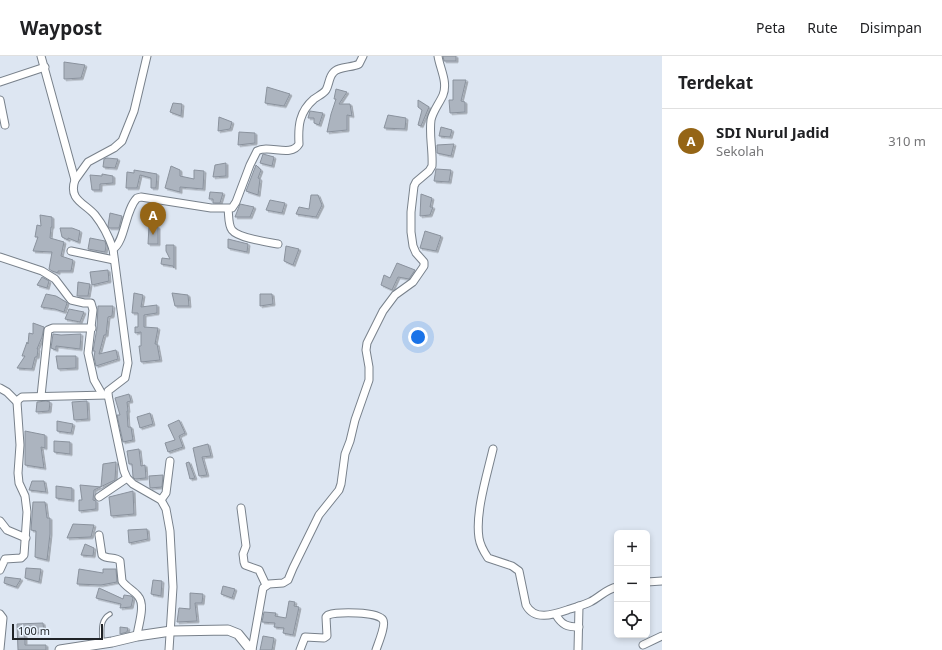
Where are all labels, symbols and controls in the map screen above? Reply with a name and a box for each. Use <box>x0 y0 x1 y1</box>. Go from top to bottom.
text: Waypost <box>20 15 102 41</box>
text: Peta <box>756 18 785 37</box>
text: Rute <box>807 18 838 37</box>
text: Disimpan <box>860 18 922 37</box>
text: Terdekat <box>678 71 753 94</box>
text: SDI Nurul Jadid <box>716 122 829 142</box>
text: A <box>687 132 696 150</box>
text: 310 m <box>888 132 926 150</box>
text: Sekolah <box>716 142 764 160</box>
pin: A <box>140 202 166 235</box>
your location <box>408 327 428 347</box>
map controls <box>614 530 650 638</box>
button: + <box>614 530 650 566</box>
button: − <box>614 566 650 602</box>
button: locate <box>614 602 650 638</box>
scale bar <box>12 622 103 641</box>
text: 100 m <box>18 623 50 638</box>

